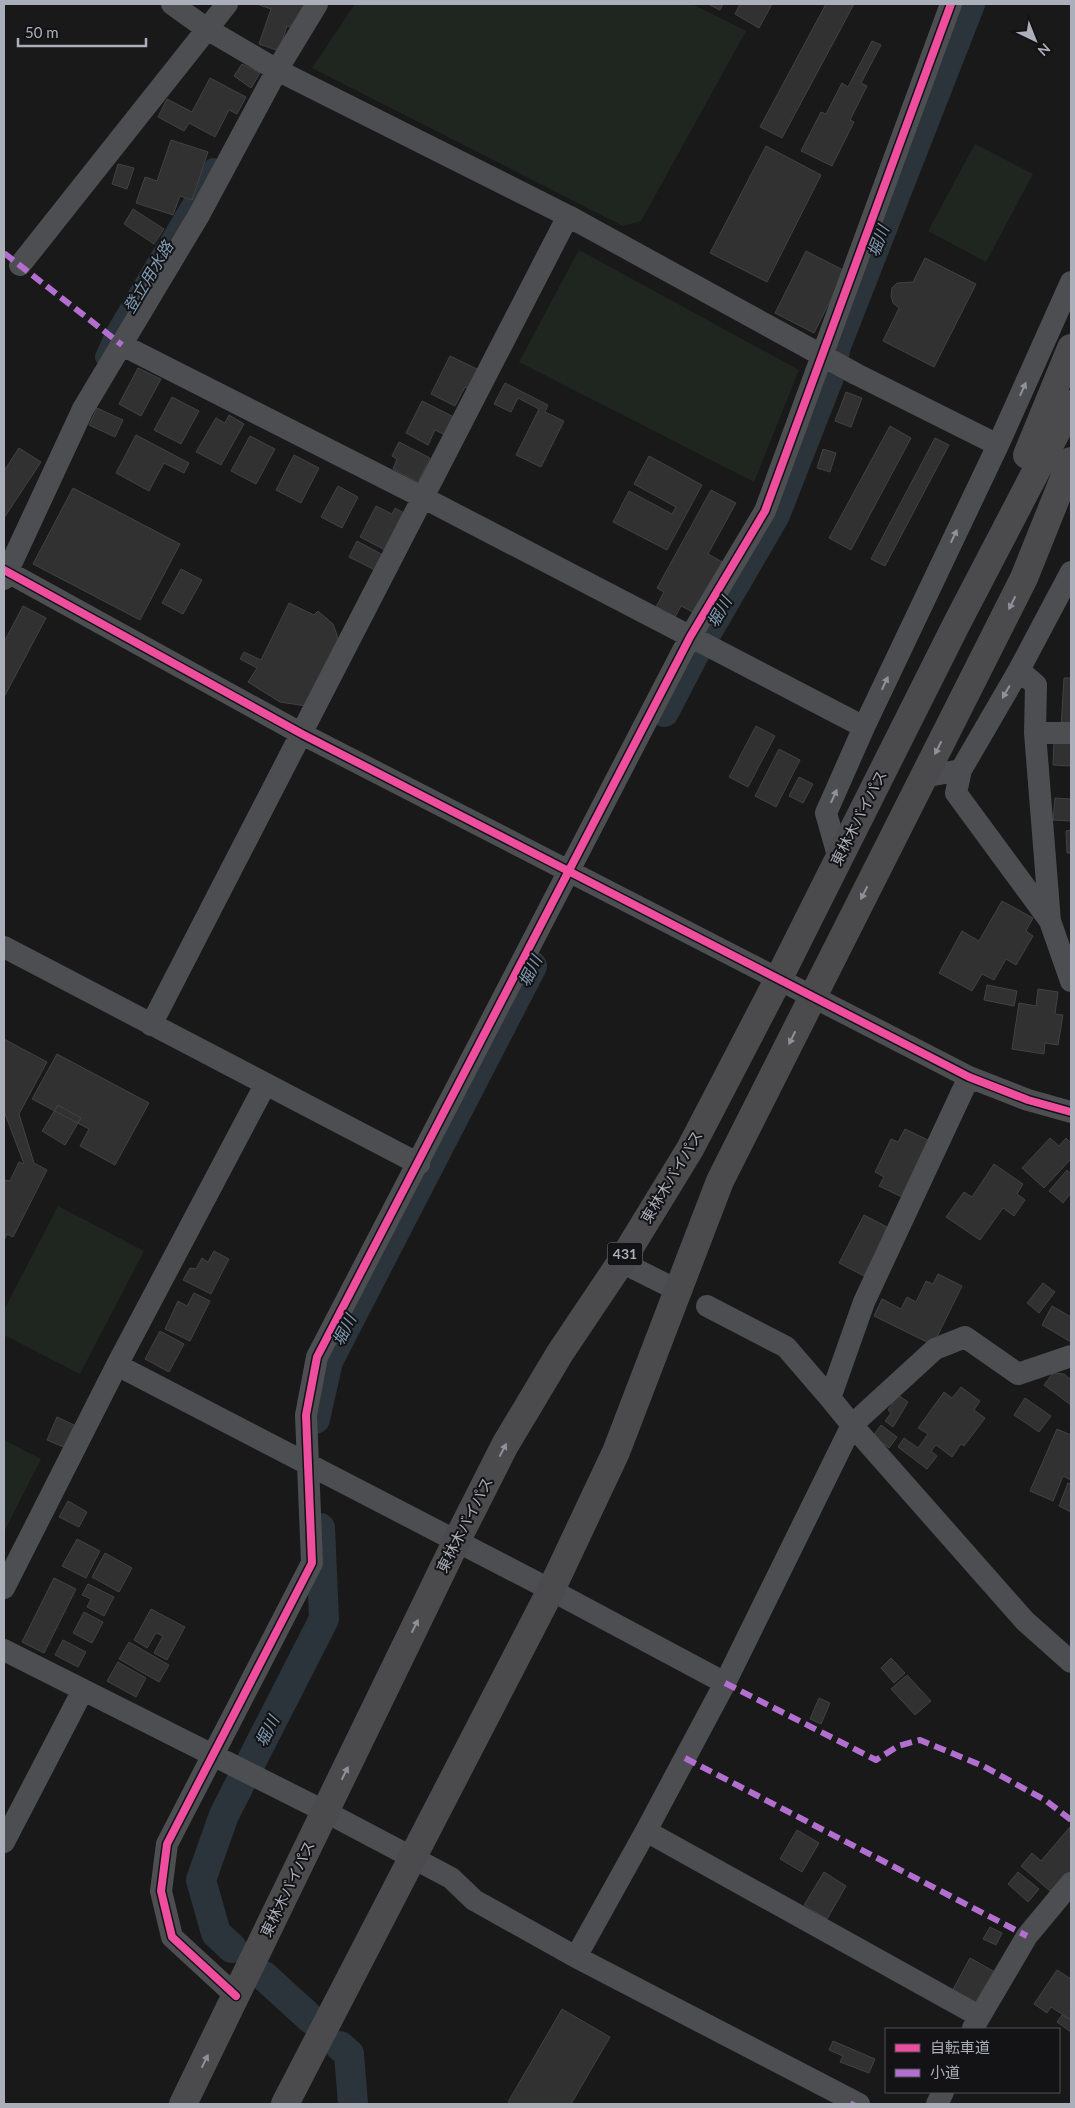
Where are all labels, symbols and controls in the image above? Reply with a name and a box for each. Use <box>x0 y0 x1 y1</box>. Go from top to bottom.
scale bar <box>18 15 145 47</box>
north arrow <box>1010 15 1060 65</box>
text: 50 m <box>25 23 59 41</box>
text: N <box>1034 40 1054 60</box>
water label: 堀川 <box>863 221 893 259</box>
water label: 登立用水路 <box>119 236 177 316</box>
one-way arrow <box>1020 382 1028 396</box>
one-way arrow <box>951 529 959 543</box>
water label: 堀川 <box>702 591 736 630</box>
one-way arrow <box>1007 596 1015 610</box>
one-way arrow <box>881 676 889 690</box>
one-way arrow <box>1002 685 1011 698</box>
one-way arrow <box>934 740 942 755</box>
street label: 東林木バイパス <box>826 767 890 868</box>
one-way arrow <box>830 789 838 803</box>
one-way arrow <box>860 885 869 900</box>
water label: 堀川 <box>514 950 546 989</box>
one-way arrow <box>787 1031 795 1045</box>
street label: 東林木バイパス <box>636 1127 706 1226</box>
road number: 431 <box>608 1242 642 1266</box>
water label: 堀川 <box>328 1309 360 1348</box>
one-way arrow <box>499 1442 507 1457</box>
street label: 東林木バイパス <box>432 1474 496 1575</box>
one-way arrow <box>411 1619 420 1634</box>
water label: 堀川 <box>251 1710 283 1749</box>
one-way arrow <box>341 1766 349 1780</box>
street label: 東林木バイパス <box>256 1838 318 1940</box>
legend <box>885 2028 1060 2093</box>
text: 自転車道 <box>930 2038 990 2056</box>
one-way arrow <box>200 2053 209 2068</box>
text: 小道 <box>930 2063 960 2081</box>

